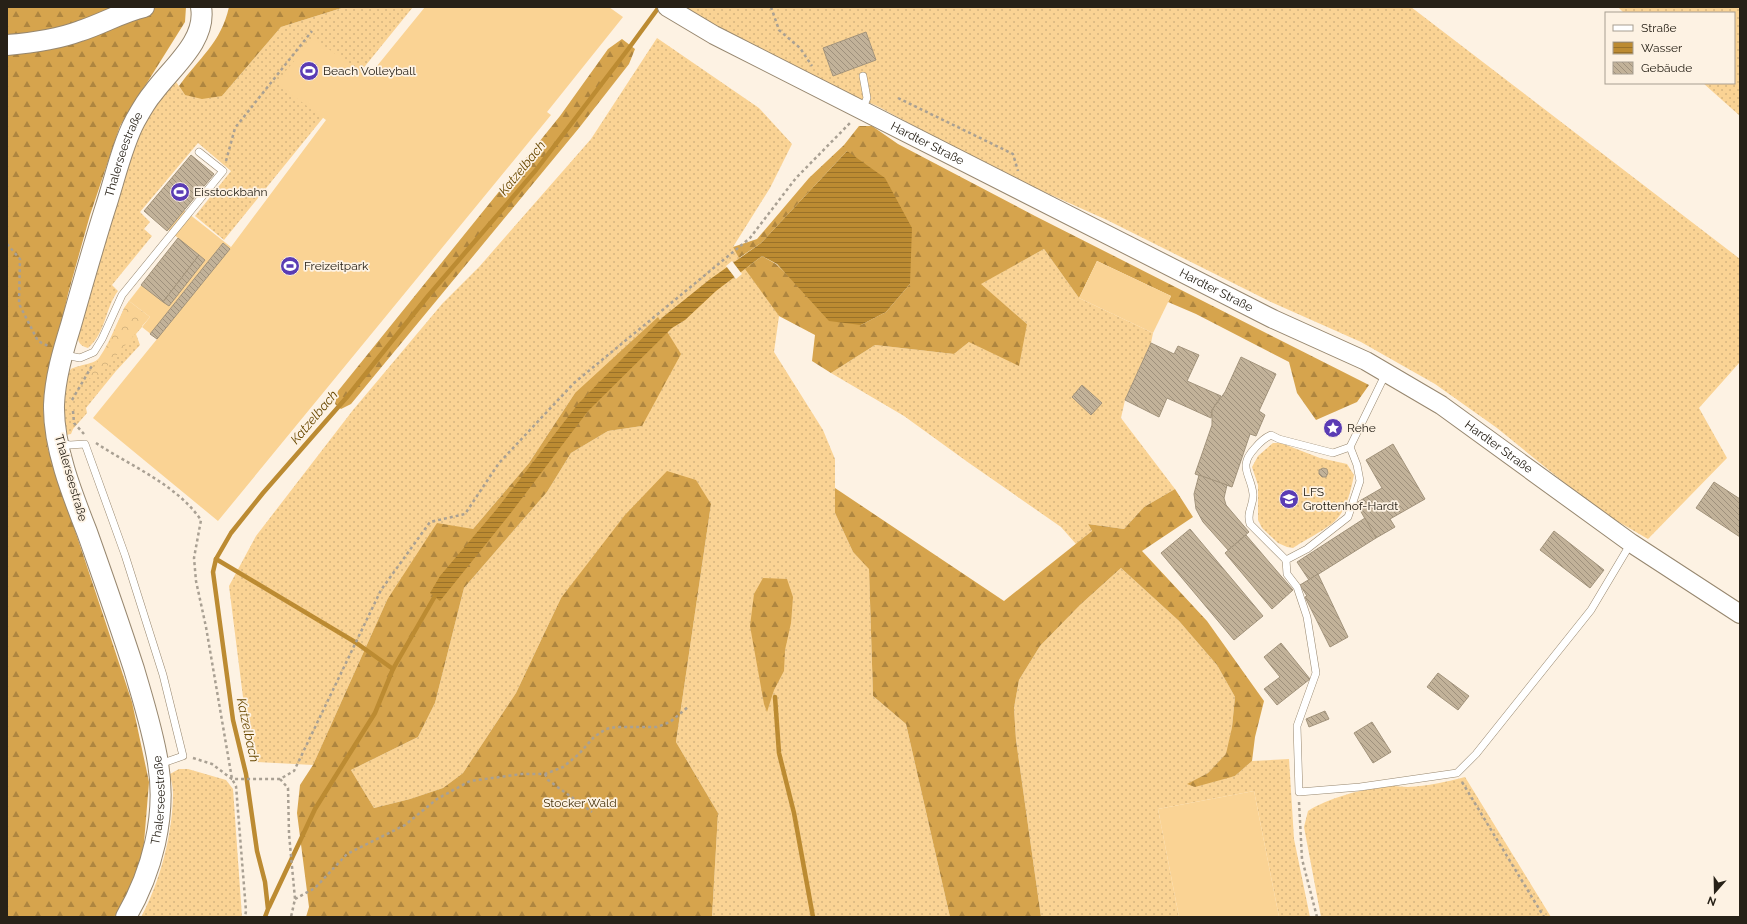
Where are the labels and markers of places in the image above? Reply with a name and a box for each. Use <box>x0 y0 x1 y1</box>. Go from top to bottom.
sports icon: Beach Volleyball <box>298 60 320 82</box>
place label: Beach Volleyball <box>323 64 416 78</box>
sports icon: Eisstockbahn <box>169 181 191 203</box>
place label: Eisstockbahn <box>194 185 267 199</box>
sports icon: Freizeitpark <box>279 255 301 277</box>
place label: Freizeitpark <box>304 259 369 273</box>
place icon: Rehe <box>1322 417 1344 439</box>
place label: Rehe <box>1347 421 1376 435</box>
place label: LFS Grottenhof-Hardt <box>1303 485 1398 513</box>
school or university icon: LFS Grottenhof-Hardt <box>1278 488 1300 510</box>

